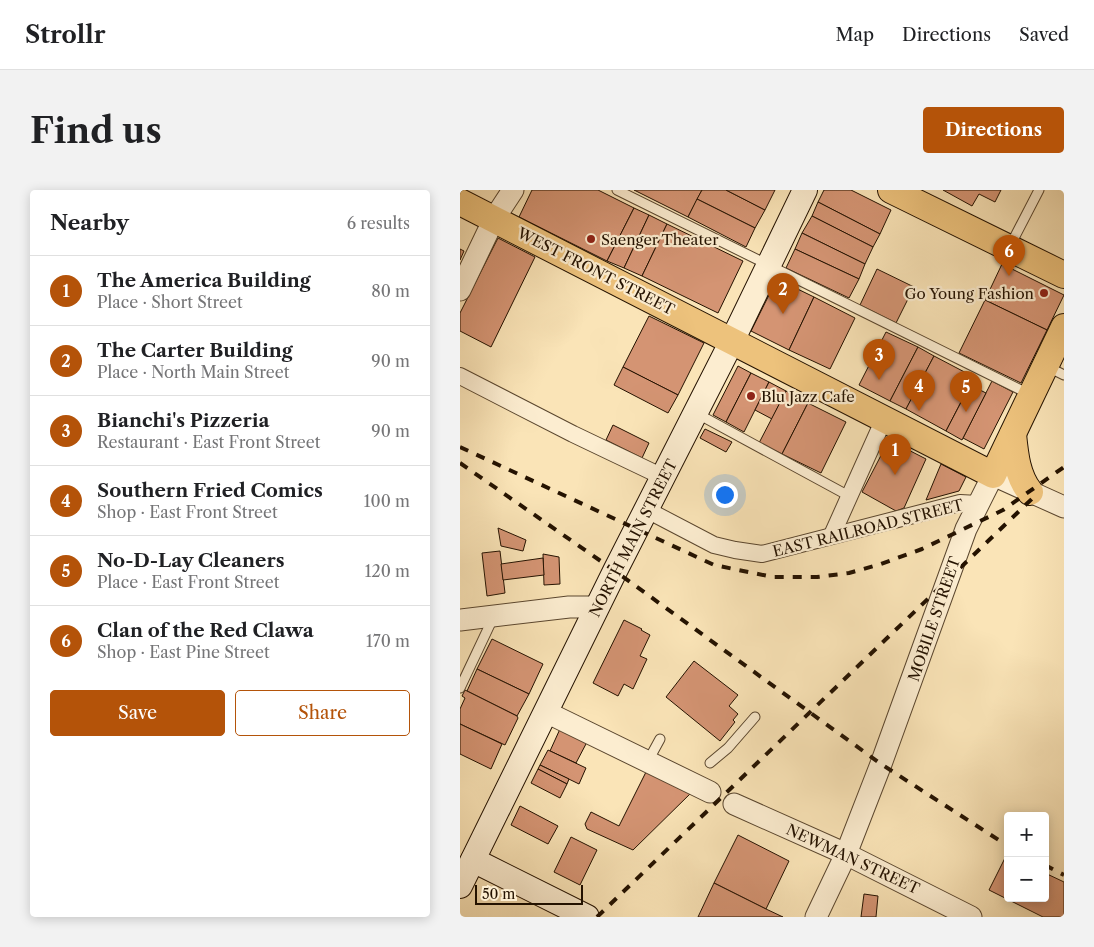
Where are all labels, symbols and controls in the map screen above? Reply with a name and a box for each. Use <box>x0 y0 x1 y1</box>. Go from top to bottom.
text: Strollr <box>25 20 105 49</box>
text: Map <box>835 24 874 46</box>
text: Directions <box>902 24 991 46</box>
text: Saved <box>1019 24 1069 46</box>
button: Directions <box>923 107 1064 153</box>
text: Find us <box>30 109 162 152</box>
text: Nearby <box>50 210 129 235</box>
text: 6 results <box>347 213 410 233</box>
street label: WEST FRONT STREET <box>513 223 678 319</box>
place label: Saenger Theater <box>601 230 719 249</box>
marker: Saenger Theater <box>585 233 597 245</box>
pin: 6 <box>993 235 1025 276</box>
text: The America Building <box>97 269 311 292</box>
pin: 2 <box>767 273 799 314</box>
text: 1 <box>62 281 70 301</box>
text: 80 m <box>371 281 410 301</box>
place label: Go Young Fashion <box>904 284 1035 303</box>
marker: Go Young Fashion <box>1038 287 1050 299</box>
text: Place · Short Street <box>97 292 243 312</box>
text: The Carter Building <box>97 339 293 362</box>
pin: 3 <box>863 339 895 380</box>
text: 2 <box>61 351 71 371</box>
text: 90 m <box>371 351 410 371</box>
text: Place · North Main Street <box>97 362 289 382</box>
pin: 4 <box>903 370 935 411</box>
pin: 5 <box>950 371 982 412</box>
place label: Blu Jazz Cafe <box>761 387 855 406</box>
marker: Blu Jazz Cafe <box>745 390 757 402</box>
text: Bianchi's Pizzeria <box>97 409 269 432</box>
text: 3 <box>61 421 71 441</box>
text: 90 m <box>371 421 410 441</box>
text: Restaurant · East Front Street <box>97 432 320 452</box>
pin: 1 <box>879 434 911 475</box>
street label: NORTH MAIN STREET <box>585 455 681 620</box>
text: Southern Fried Comics <box>97 479 323 502</box>
your location <box>712 482 738 508</box>
text: 4 <box>61 491 71 511</box>
text: 100 m <box>364 491 410 511</box>
street label: EAST RAILROAD STREET <box>771 495 966 561</box>
text: Shop · East Front Street <box>97 502 278 522</box>
text: No-D-Lay Cleaners <box>97 549 285 572</box>
street label: MOBILE STREET <box>904 553 964 684</box>
text: 5 <box>62 561 70 581</box>
text: 120 m <box>365 561 410 581</box>
text: Place · East Front Street <box>97 572 279 592</box>
text: Clan of the Red Clawa <box>97 619 314 642</box>
text: 6 <box>61 631 71 651</box>
text: 170 m <box>366 631 410 651</box>
text: Shop · East Pine Street <box>97 642 270 662</box>
button: Save <box>50 690 225 736</box>
button: Share <box>235 690 410 736</box>
map controls <box>1004 812 1049 902</box>
button: + <box>1004 812 1049 857</box>
street label: NEWMAN STREET <box>783 820 923 899</box>
button: − <box>1004 857 1049 902</box>
scale bar <box>475 882 582 905</box>
text: 50 m <box>482 885 515 903</box>

